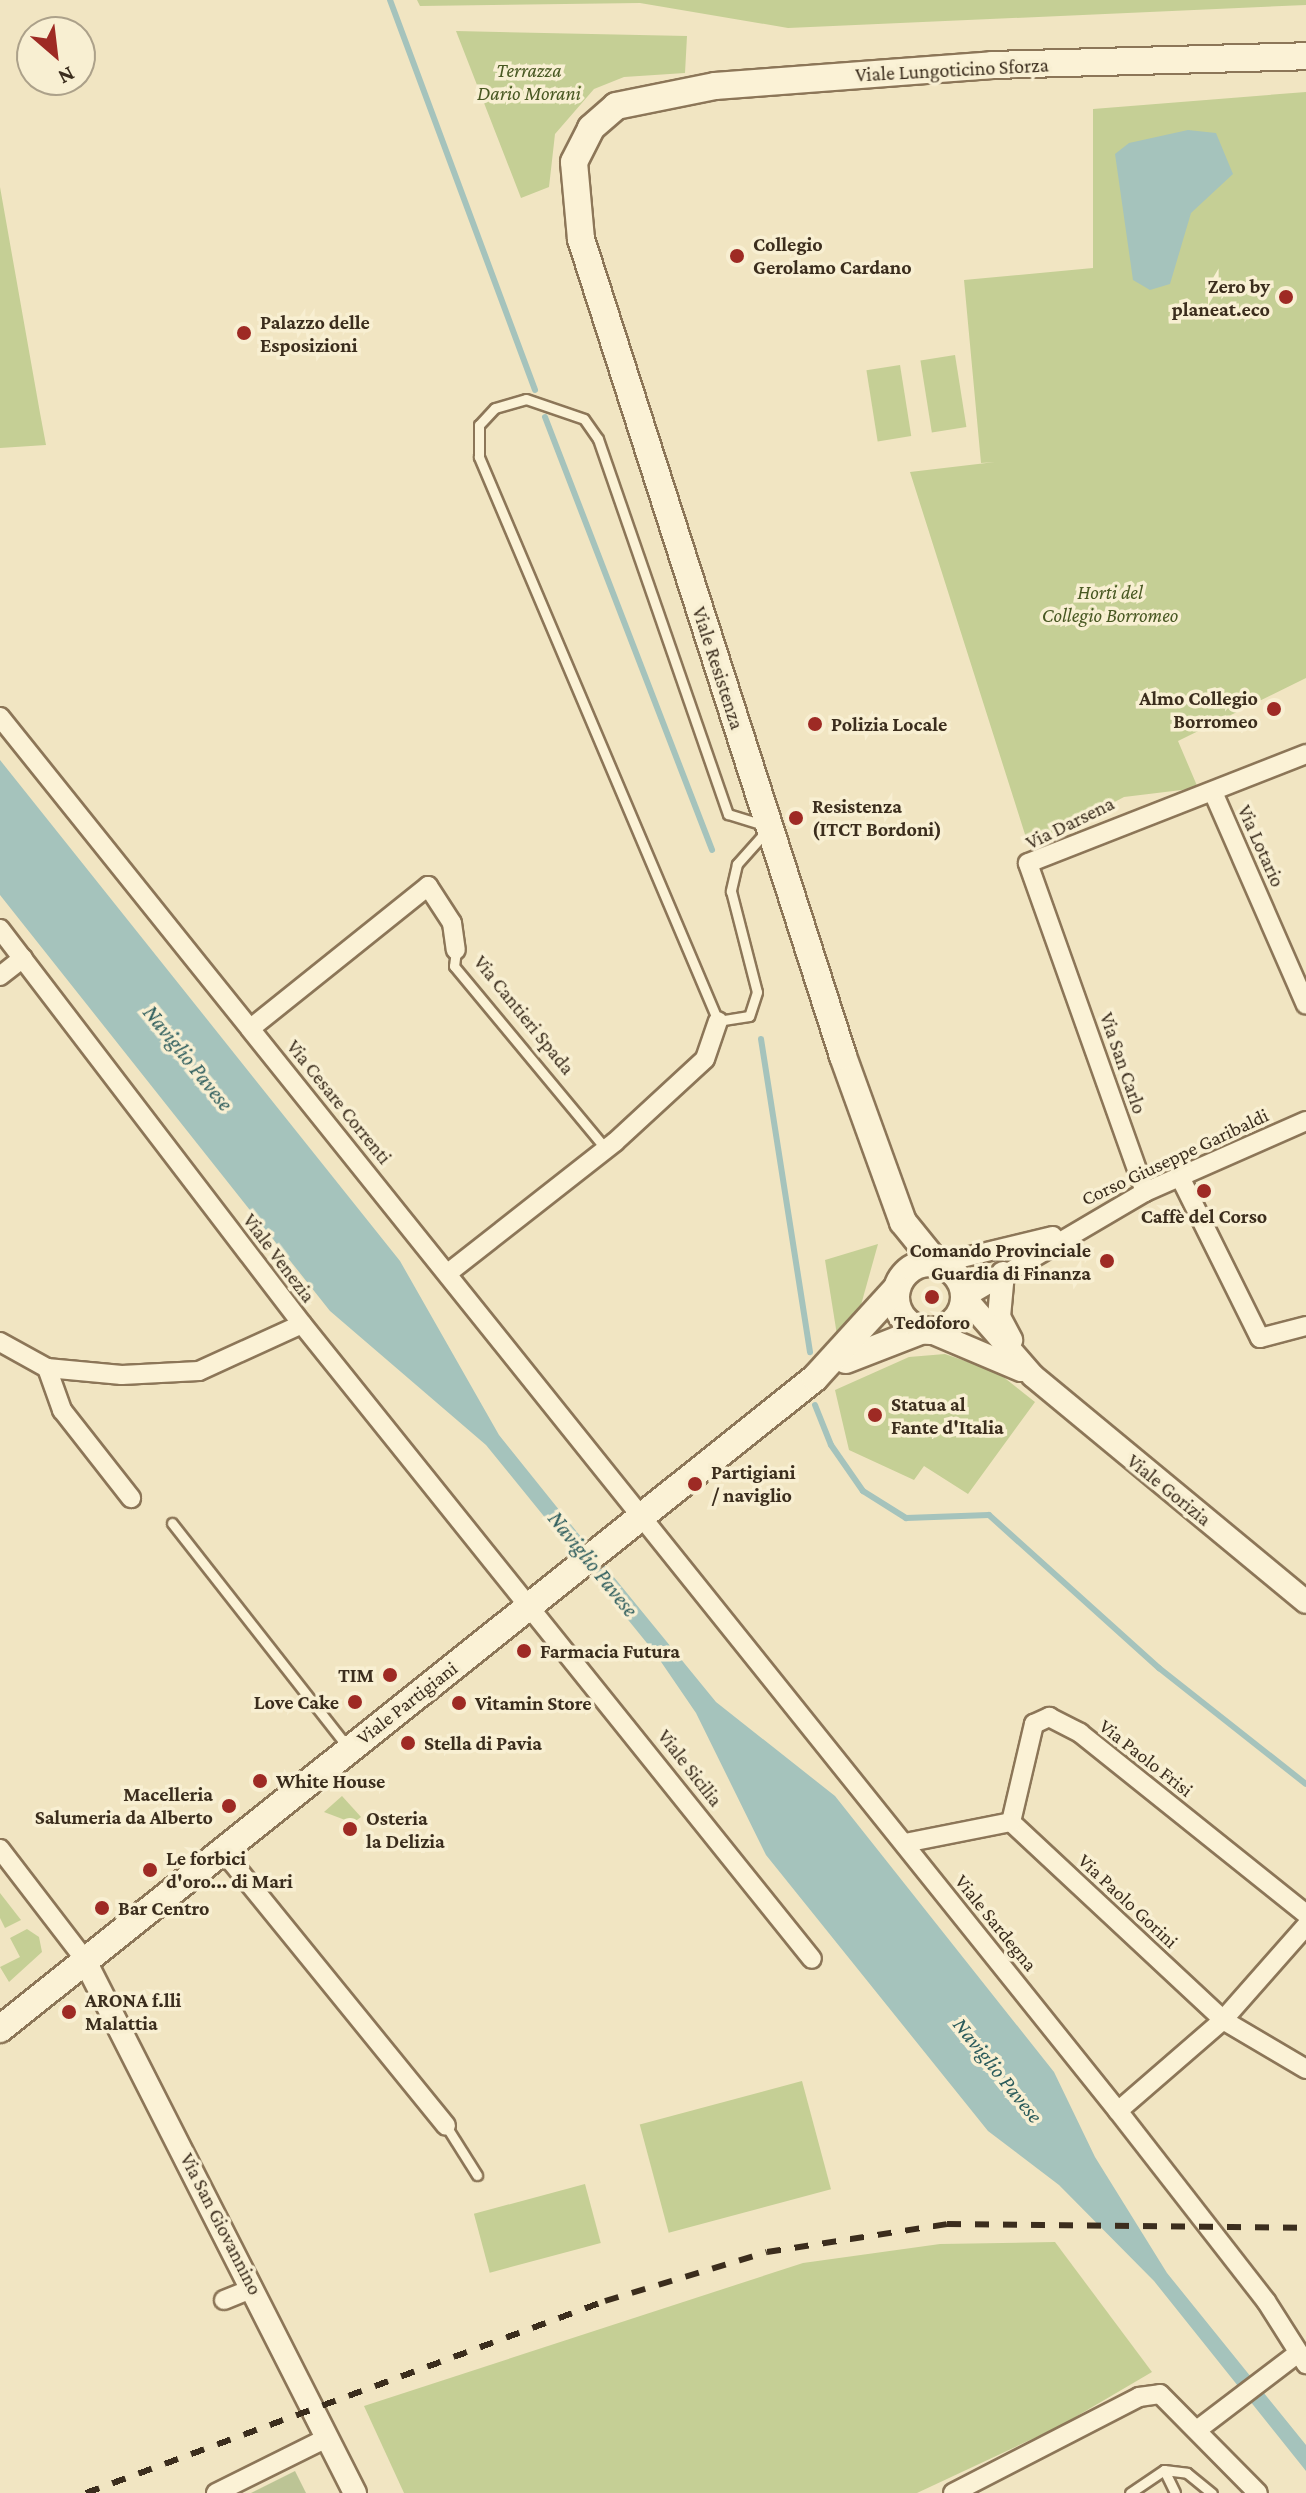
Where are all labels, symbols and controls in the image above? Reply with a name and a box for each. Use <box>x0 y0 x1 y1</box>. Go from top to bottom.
north arrow <box>16 16 96 96</box>
street label: Viale Lungoticino Sforza <box>855 53 1049 87</box>
park label: Terrazza Dario Morani <box>477 59 581 106</box>
text: N <box>54 61 79 90</box>
place label: Collegio Gerolamo Cardano <box>753 232 912 279</box>
marker: Collegio Gerolamo Cardano <box>728 247 746 265</box>
place label: Zero by planeat.eco <box>1172 274 1270 321</box>
marker: Zero by planeat.eco <box>1277 288 1295 306</box>
place label: Palazzo delle Esposizioni <box>260 310 370 357</box>
marker: Palazzo delle Esposizioni <box>235 324 253 342</box>
park label: Horti del Collegio Borromeo <box>1042 580 1178 627</box>
street label: Viale Resistenza <box>687 604 749 732</box>
place label: Almo Collegio Borromeo <box>1139 686 1258 733</box>
marker: Almo Collegio Borromeo <box>1265 700 1283 718</box>
place label: Polizia Locale <box>831 712 947 736</box>
marker: Polizia Locale <box>806 715 824 733</box>
street label: Via Darsena <box>1022 791 1118 855</box>
place label: Resistenza (ITCT Bordoni) <box>812 794 942 841</box>
street label: Via Lotario <box>1232 801 1290 891</box>
marker: Resistenza (ITCT Bordoni) <box>787 809 805 827</box>
street label: Via Cantieri Spada <box>469 950 579 1080</box>
water label: Naviglio Pavese <box>137 1000 239 1116</box>
street label: Via San Carlo <box>1094 1009 1152 1117</box>
street label: Via Cesare Correnti <box>282 1035 396 1169</box>
street label: Corso Giuseppe Garibaldi <box>1078 1103 1272 1211</box>
marker: Caffè del Corso <box>1195 1182 1213 1200</box>
place label: Caffè del Corso <box>1141 1204 1267 1228</box>
street label: Viale Venezia <box>238 1209 320 1307</box>
place label: Comando Provinciale Guardia di Finanza <box>910 1238 1091 1285</box>
marker: Comando Provinciale Guardia di Finanza <box>1098 1252 1116 1270</box>
marker: Tedoforo <box>923 1288 941 1306</box>
place label: Tedoforo <box>894 1310 970 1334</box>
place label: Statua al Fante d'Italia <box>891 1392 1004 1439</box>
marker: Statua al Fante d'Italia <box>866 1406 884 1424</box>
street label: Viale Gorizia <box>1122 1449 1216 1531</box>
place label: Partigiani / naviglio <box>711 1460 796 1507</box>
marker: Partigiani / naviglio <box>686 1475 704 1493</box>
water label: Naviglio Pavese <box>542 1506 644 1622</box>
place label: Farmacia Futura <box>540 1639 680 1663</box>
marker: Farmacia Futura <box>515 1642 533 1660</box>
street label: Viale Partigiani <box>352 1656 462 1750</box>
place label: TIM <box>338 1663 374 1687</box>
marker: TIM <box>381 1666 399 1684</box>
place label: Love Cake <box>254 1690 339 1714</box>
place label: Vitamin Store <box>475 1691 591 1715</box>
marker: Love Cake <box>346 1693 364 1711</box>
marker: Vitamin Store <box>450 1694 468 1712</box>
street label: Via Paolo Frisi <box>1094 1714 1198 1802</box>
street label: Viale Sicilia <box>652 1725 728 1811</box>
place label: Stella di Pavia <box>424 1731 542 1755</box>
marker: Stella di Pavia <box>399 1734 417 1752</box>
place label: White House <box>276 1769 385 1793</box>
marker: White House <box>251 1772 269 1790</box>
place label: Macelleria Salumeria da Alberto <box>35 1782 213 1829</box>
marker: Macelleria Salumeria da Alberto <box>220 1797 238 1815</box>
place label: Osteria la Delizia <box>366 1806 445 1853</box>
marker: Osteria la Delizia <box>341 1820 359 1838</box>
place label: Le forbici d'oro... di Mari <box>166 1846 293 1893</box>
street label: Via Paolo Gorini <box>1073 1849 1183 1953</box>
marker: Le forbici d'oro... di Mari <box>141 1861 159 1879</box>
street label: Viale Sardegna <box>950 1870 1042 1976</box>
place label: Bar Centro <box>118 1896 209 1920</box>
marker: Bar Centro <box>93 1899 111 1917</box>
place label: ARONA f.lli Malattia <box>85 1988 181 2035</box>
marker: ARONA f.lli Malattia <box>60 2003 78 2021</box>
water label: Naviglio Pavese <box>947 2012 1049 2128</box>
street label: Via San Giovannino <box>175 2149 267 2299</box>

